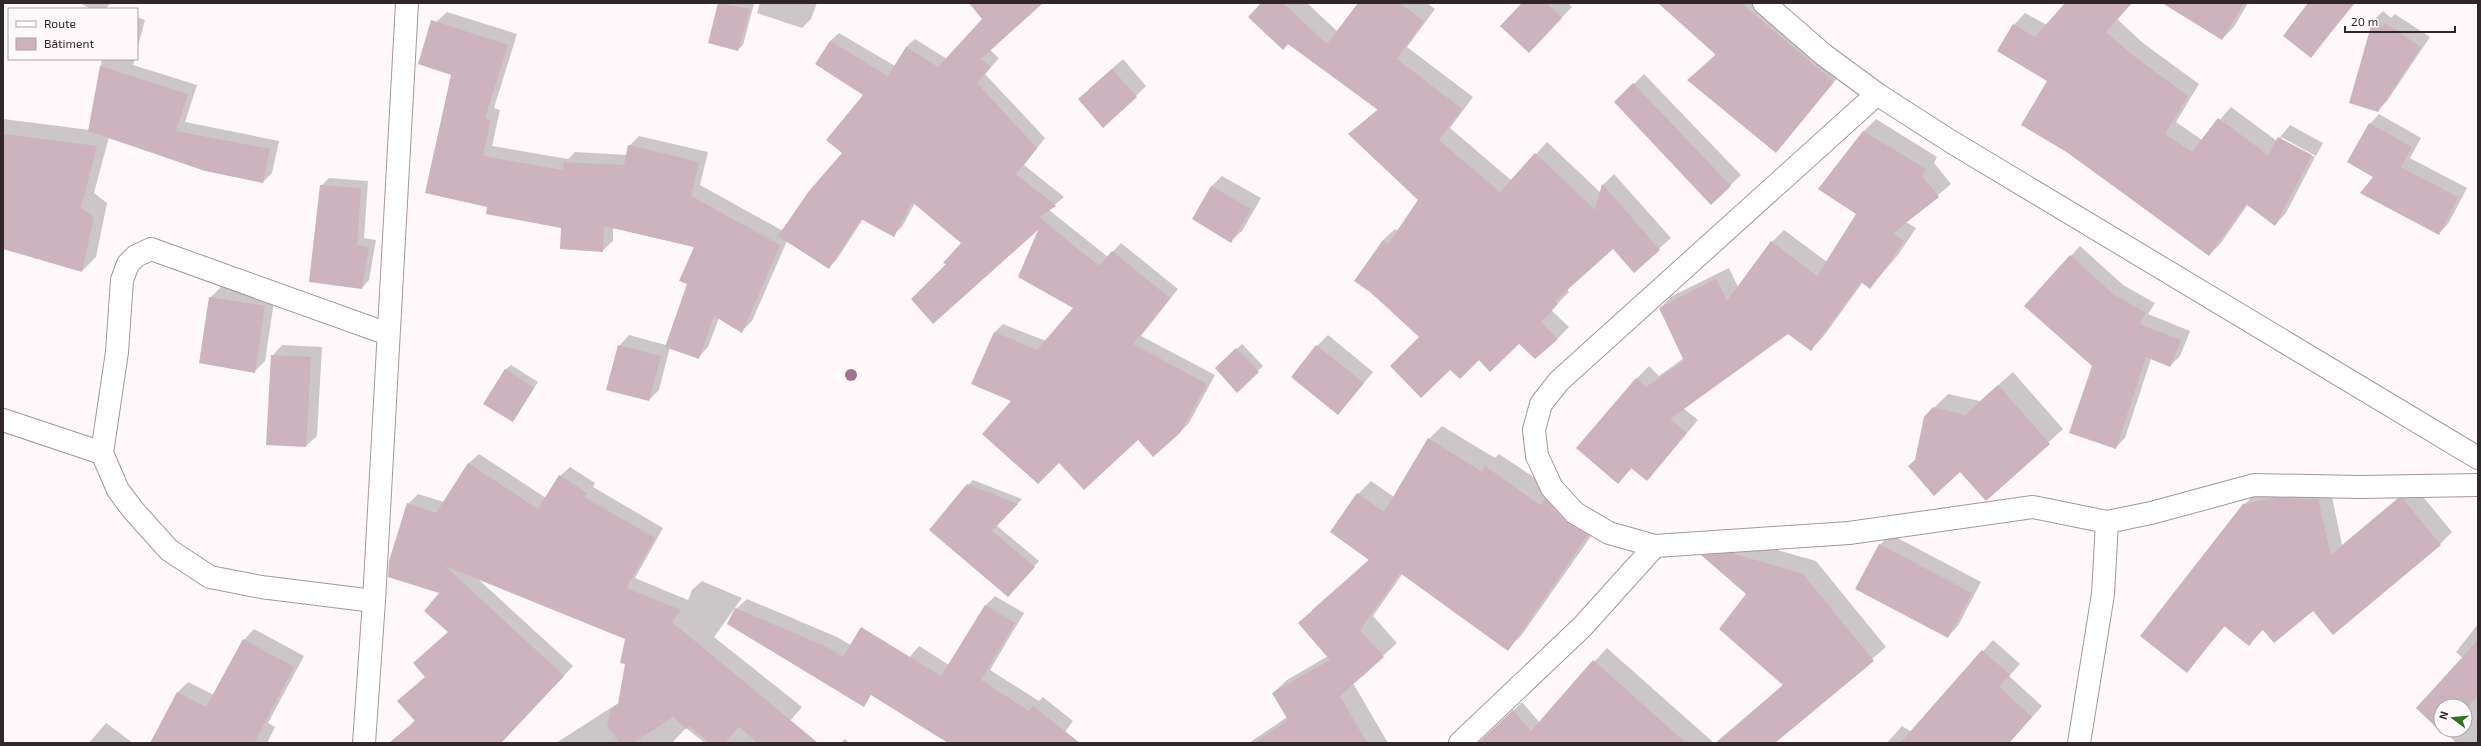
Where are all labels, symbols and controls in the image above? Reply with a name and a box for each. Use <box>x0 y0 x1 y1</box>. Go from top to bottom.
legend <box>8 8 138 60</box>
scale bar <box>2345 8 2455 34</box>
text: 20 m <box>2351 14 2378 28</box>
text: Route <box>44 16 76 30</box>
text: Bâtiment <box>44 36 95 50</box>
north arrow <box>2433 698 2473 738</box>
text: N <box>2436 709 2450 721</box>

